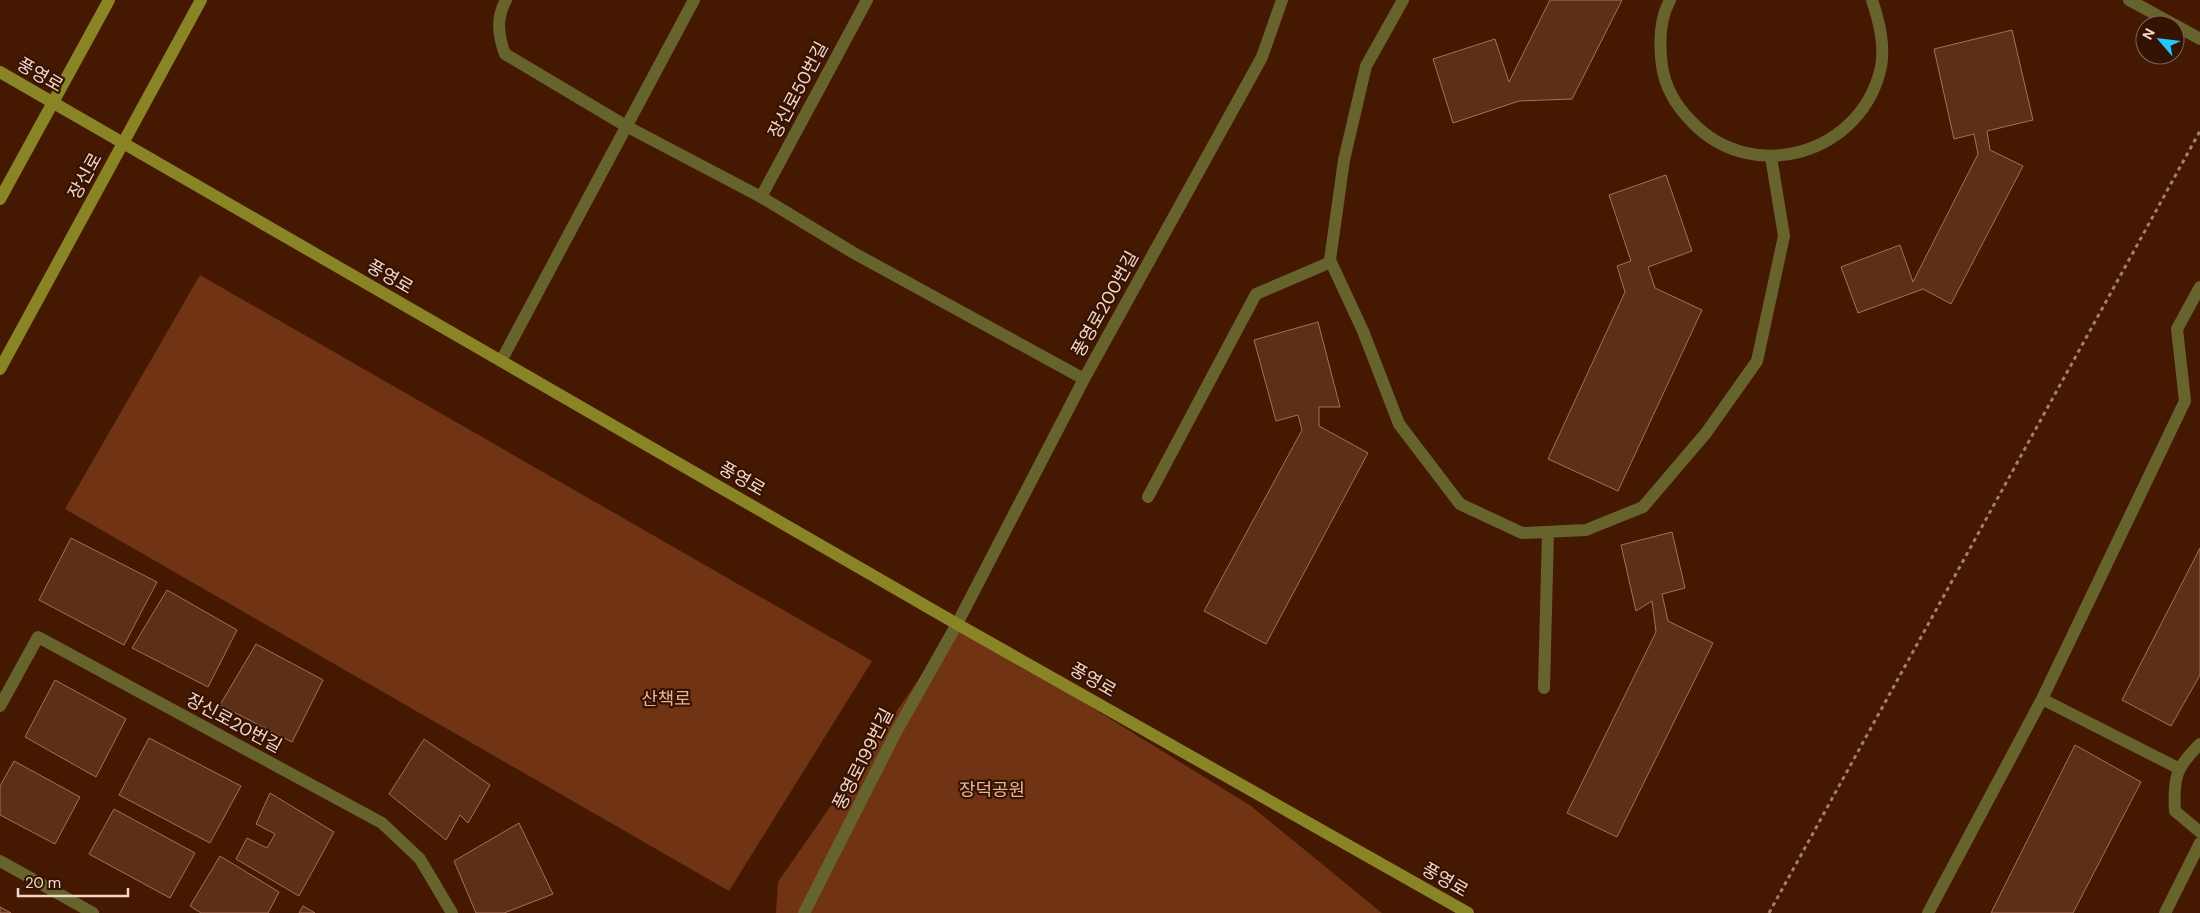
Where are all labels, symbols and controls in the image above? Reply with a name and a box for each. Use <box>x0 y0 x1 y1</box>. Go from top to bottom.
north arrow <box>2135 15 2185 65</box>
text: N <box>2138 25 2159 43</box>
street label: 장신로50번길 <box>763 38 833 142</box>
street label: 풍영로 <box>12 52 68 98</box>
street label: 장신로 <box>62 148 108 204</box>
street label: 풍영로200번길 <box>1066 247 1144 361</box>
street label: 풍영로 <box>362 254 418 300</box>
street label: 풍영로 <box>714 456 770 502</box>
street label: 풍영로 <box>1065 657 1121 703</box>
park label: 산책로 <box>641 687 691 711</box>
street label: 장신로20번길 <box>182 688 286 758</box>
street label: 풍영로199번길 <box>827 704 899 814</box>
park label: 장덕공원 <box>959 778 1025 802</box>
street label: 풍영로 <box>1417 857 1473 903</box>
scale bar <box>18 866 128 898</box>
text: 20 m <box>25 873 61 893</box>

